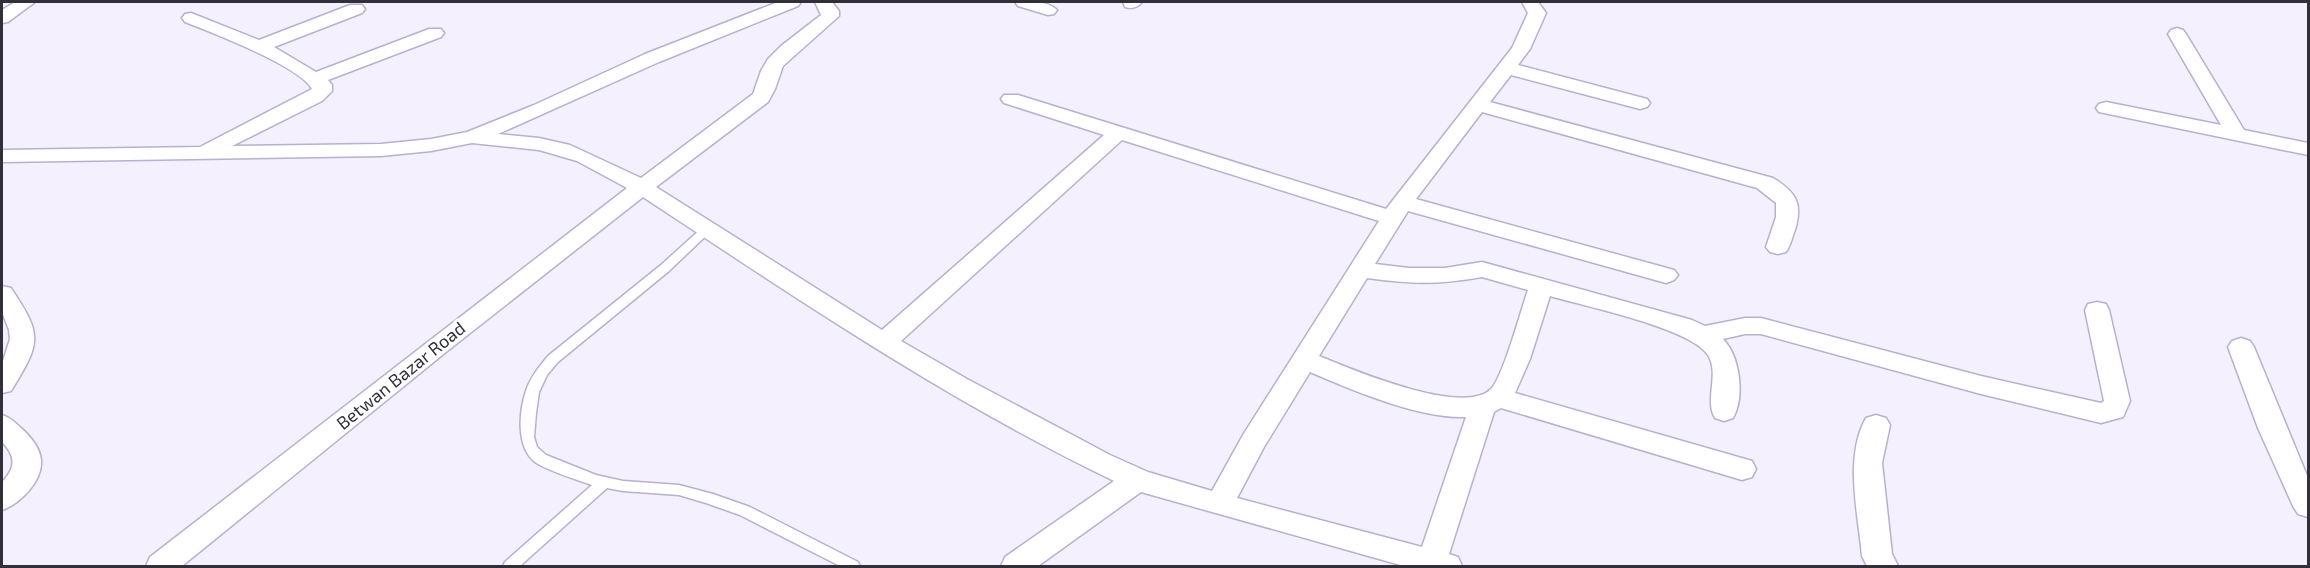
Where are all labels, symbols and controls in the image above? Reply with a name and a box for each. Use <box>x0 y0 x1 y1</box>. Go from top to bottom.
street label: Betwan Bazar Road <box>332 317 469 434</box>

